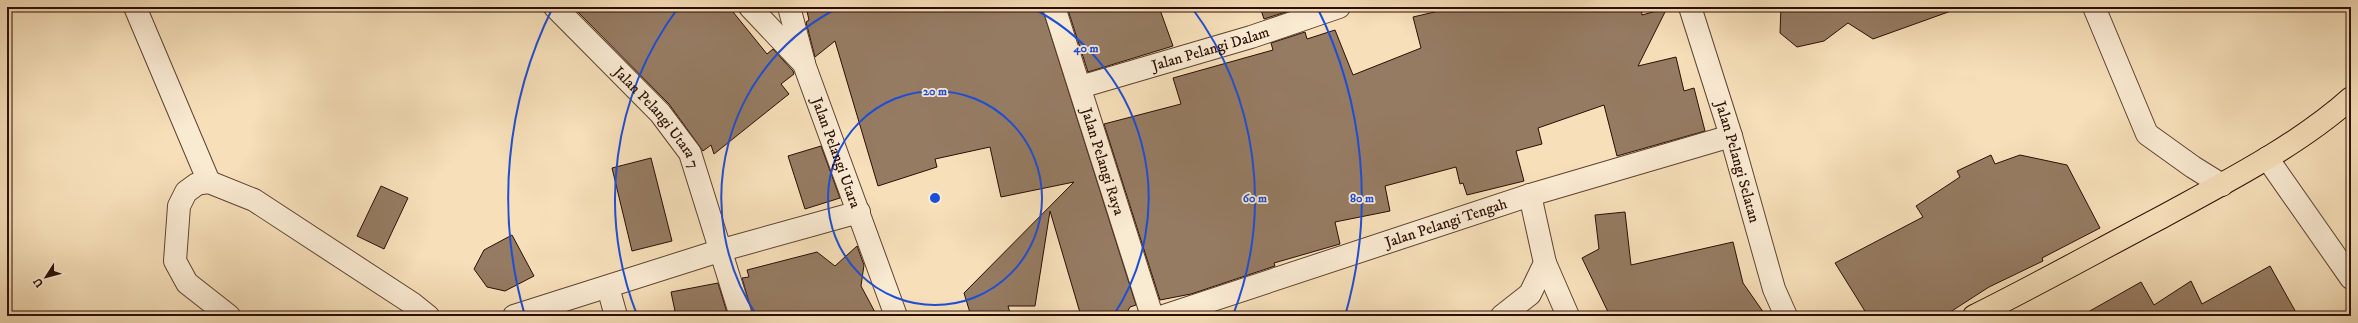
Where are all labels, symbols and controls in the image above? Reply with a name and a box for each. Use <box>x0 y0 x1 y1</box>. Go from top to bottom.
street label: Jalan Pelangi Dalam <box>1148 22 1272 76</box>
text: 40 m <box>1073 41 1098 56</box>
street label: Jalan Pelangi Utara 7 <box>608 61 703 171</box>
text: 20 m <box>923 84 947 99</box>
street label: Jalan Pelangi Utara <box>806 93 865 211</box>
street label: Jalan Pelangi Selatan <box>1710 97 1764 225</box>
street label: Jalan Pelangi Raya <box>1076 104 1129 218</box>
centre of rings <box>928 191 942 205</box>
text: 60 m <box>1243 191 1267 206</box>
text: 80 m <box>1350 191 1374 206</box>
street label: Jalan Pelangi Tengah <box>1381 194 1510 253</box>
north arrow <box>26 257 66 297</box>
text: U <box>30 274 47 290</box>

